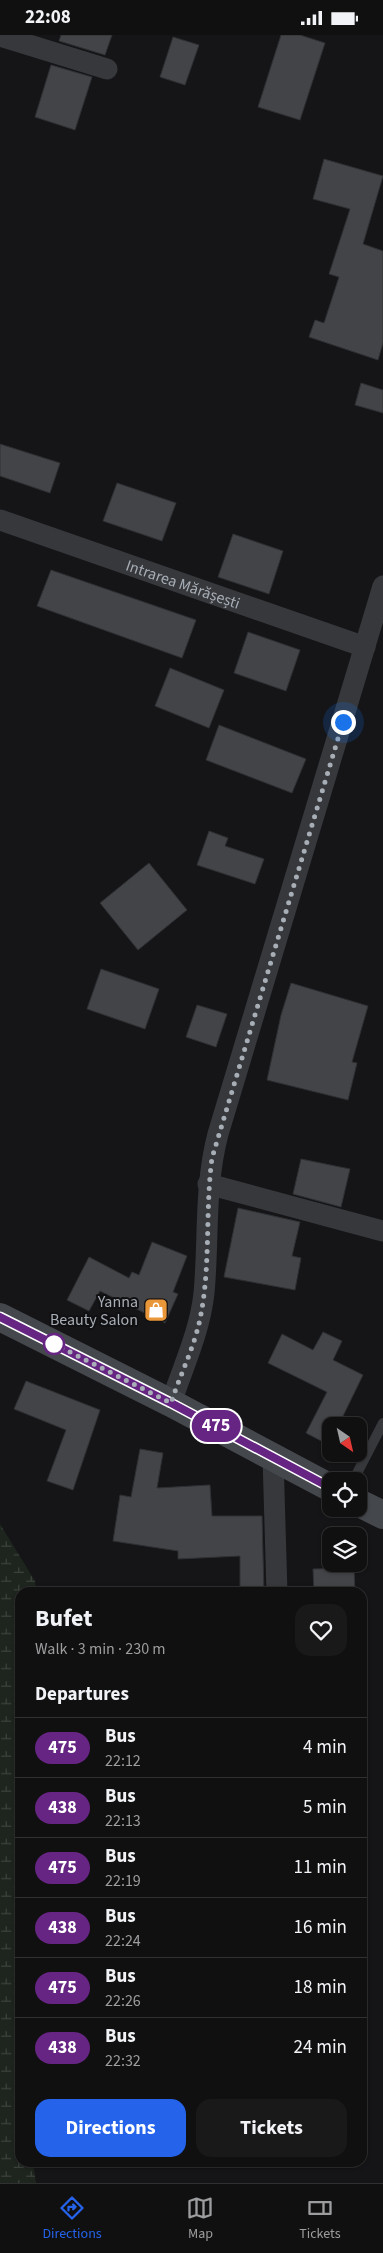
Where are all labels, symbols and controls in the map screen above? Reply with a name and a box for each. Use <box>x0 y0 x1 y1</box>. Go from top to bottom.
text: 22:08 <box>25 4 71 31</box>
street label: Intrarea Mărășești <box>123 555 243 615</box>
your location <box>331 710 356 735</box>
place label: Yanna Beauty Salon <box>50 1291 138 1331</box>
shop icon: Yanna Beauty Salon <box>143 1297 169 1323</box>
unlabelled marker <box>43 1333 65 1355</box>
line badge: 475 <box>187 1410 245 1442</box>
text: 475 <box>202 1413 230 1438</box>
north arrow <box>322 1417 368 1463</box>
map controls <box>322 1417 367 1572</box>
button: locate <box>322 1472 367 1517</box>
button: layers <box>322 1527 367 1572</box>
text: Bufet <box>35 1601 92 1636</box>
button: heart <box>295 1604 347 1656</box>
text: Walk · 3 min · 230 m <box>35 1638 166 1660</box>
text: Departures <box>35 1681 129 1708</box>
text: Bus <box>105 1723 136 1750</box>
text: 4 min <box>303 1734 347 1761</box>
text: 475 <box>48 1735 77 1760</box>
text: 22:12 <box>105 1750 141 1772</box>
text: Bus <box>105 1783 136 1810</box>
text: 5 min <box>303 1794 347 1821</box>
text: 438 <box>48 1795 77 1820</box>
text: 22:13 <box>105 1810 141 1832</box>
text: Bus <box>105 1843 136 1870</box>
text: 11 min <box>293 1854 347 1881</box>
text: 475 <box>48 1855 77 1880</box>
text: 22:19 <box>105 1870 141 1892</box>
text: Bus <box>105 1903 136 1930</box>
text: 16 min <box>293 1914 347 1941</box>
text: 438 <box>48 1915 77 1940</box>
text: 22:24 <box>105 1930 141 1952</box>
text: Bus <box>105 1963 136 1990</box>
text: 18 min <box>293 1974 347 2001</box>
text: 475 <box>48 1975 77 2000</box>
text: 22:26 <box>105 1990 141 2012</box>
text: Bus <box>105 2023 136 2050</box>
text: 24 min <box>293 2034 347 2061</box>
text: 438 <box>48 2035 77 2060</box>
text: 22:32 <box>105 2050 141 2072</box>
button: Directions <box>35 2099 186 2157</box>
button: Tickets <box>196 2099 347 2157</box>
tab: Directions <box>42 2194 102 2244</box>
tab: Map <box>186 2194 214 2244</box>
tab: Tickets <box>299 2194 341 2244</box>

